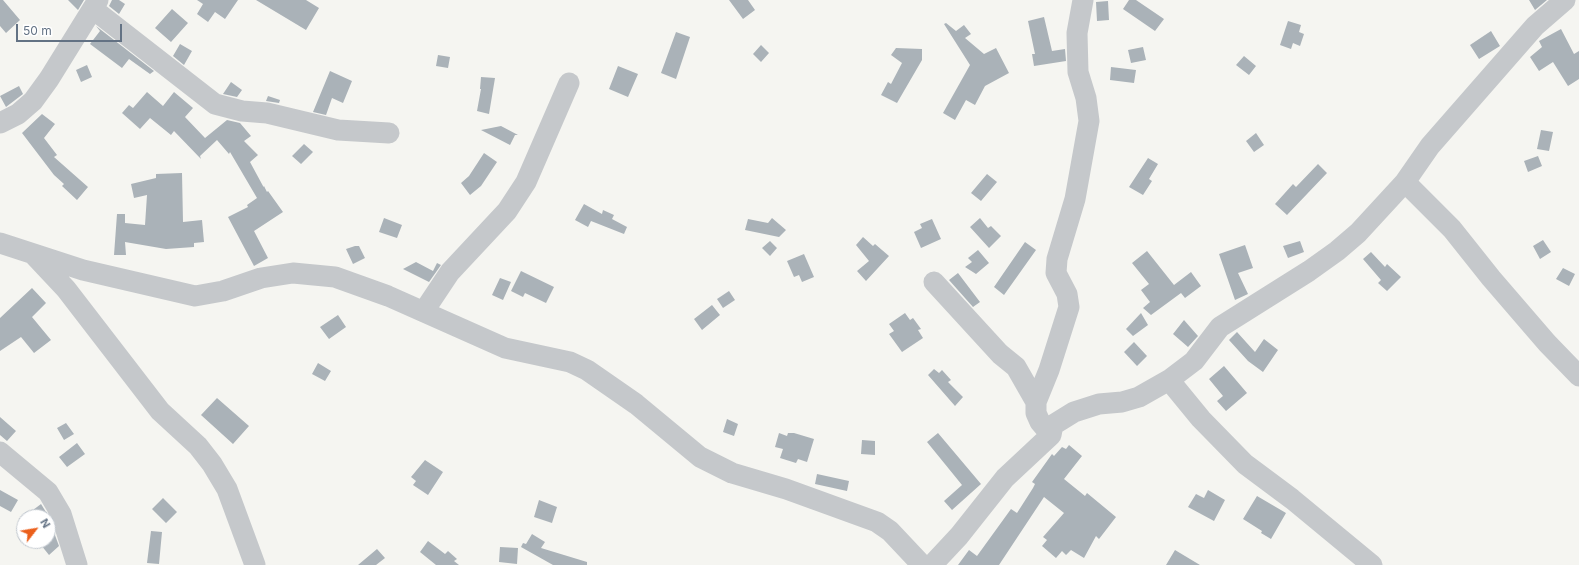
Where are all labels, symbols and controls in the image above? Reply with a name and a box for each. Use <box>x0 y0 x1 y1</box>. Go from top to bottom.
scale bar <box>18 16 124 42</box>
text: 50 m <box>23 23 52 38</box>
north arrow <box>16 509 56 549</box>
text: N <box>37 516 54 531</box>

